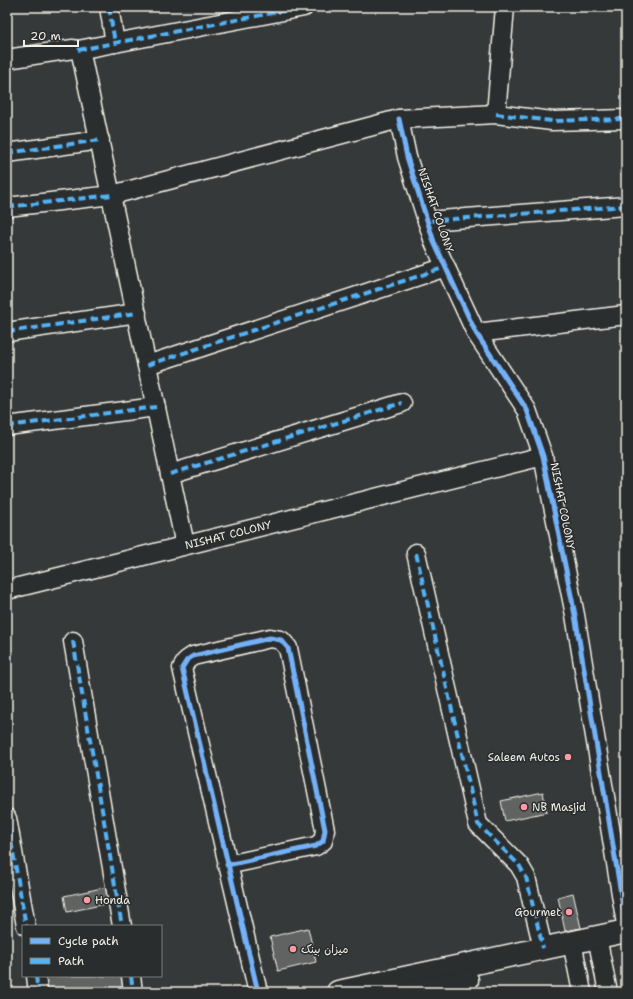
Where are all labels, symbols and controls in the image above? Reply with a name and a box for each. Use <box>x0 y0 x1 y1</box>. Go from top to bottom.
scale bar <box>24 22 78 48</box>
text: 20 m <box>30 28 61 44</box>
street label: NISHAT COLONY <box>414 166 457 255</box>
street label: NISHAT COLONY <box>547 461 578 551</box>
street label: NISHAT COLONY <box>183 517 274 553</box>
place label: Saleem Autos <box>488 750 560 765</box>
marker: Saleem Autos <box>563 752 573 762</box>
place label: NB Masjid <box>532 800 586 815</box>
marker: NB Masjid <box>519 802 529 812</box>
place label: Honda <box>95 893 130 908</box>
marker: Honda <box>82 895 92 905</box>
place label: Gourmet <box>515 905 561 920</box>
marker: Gourmet <box>564 907 574 917</box>
legend <box>22 925 162 977</box>
text: Cycle path <box>58 933 119 949</box>
place label: میزان بینک <box>301 942 348 957</box>
marker: میزان بینک <box>288 944 298 954</box>
text: Path <box>58 953 84 969</box>

